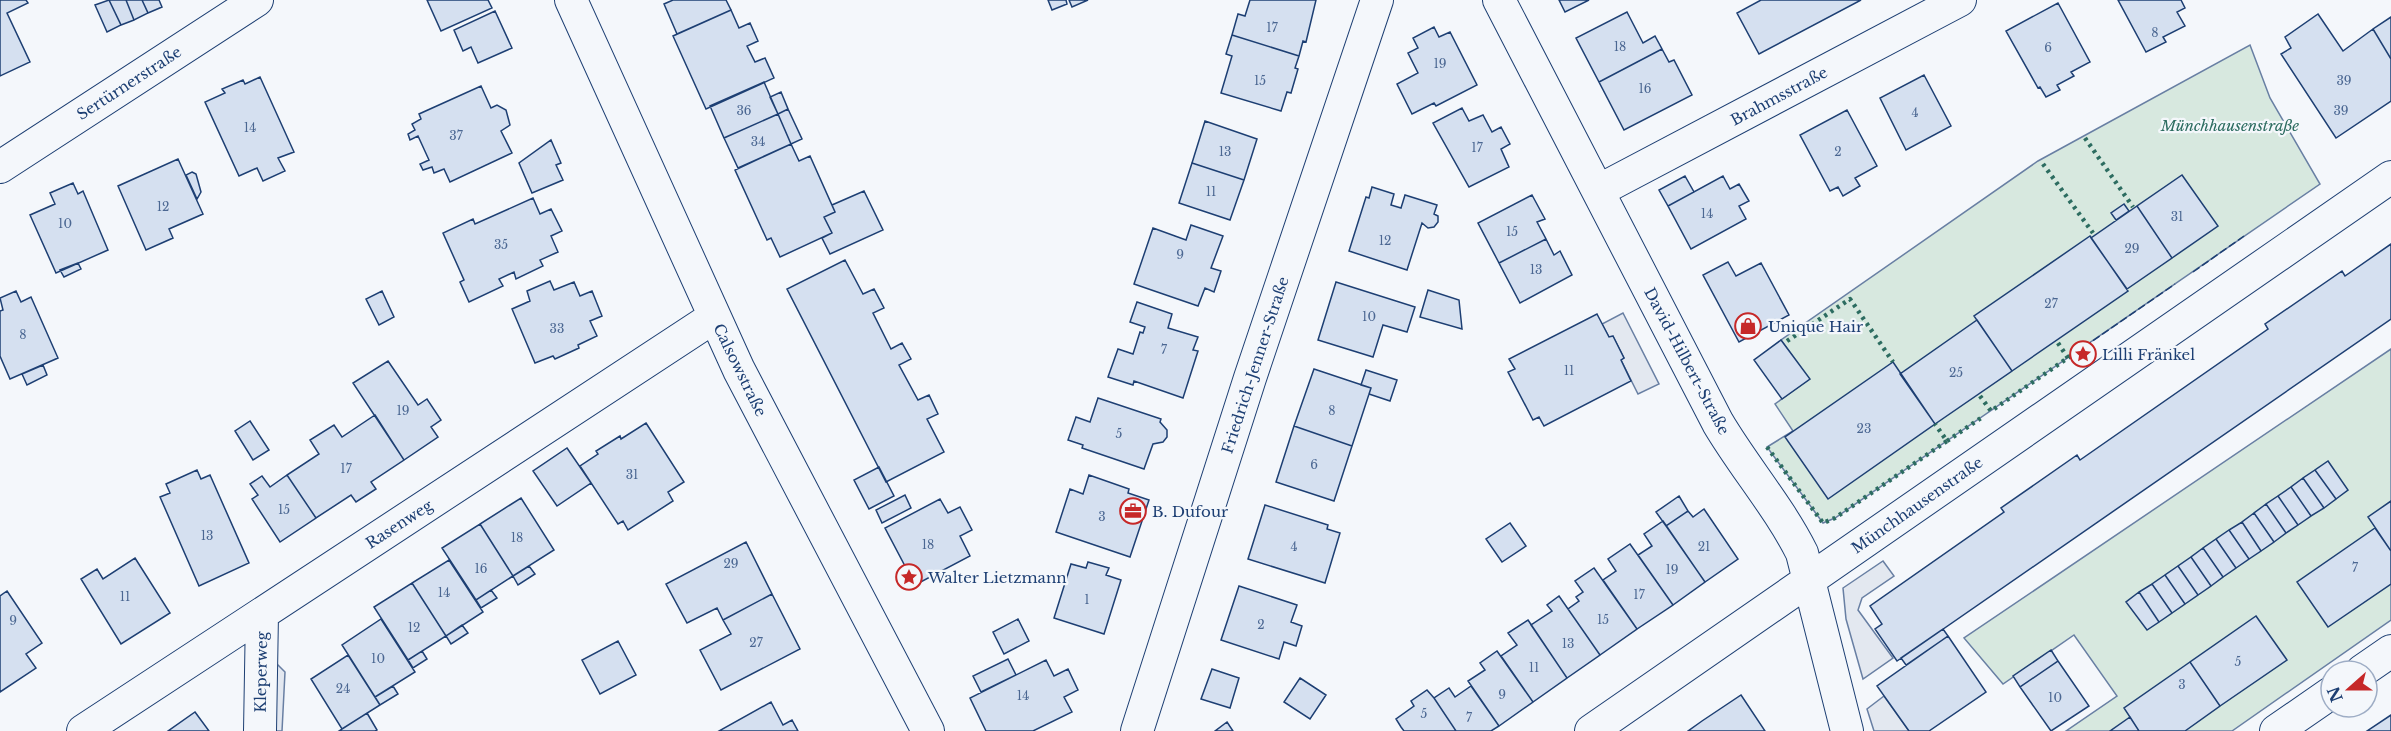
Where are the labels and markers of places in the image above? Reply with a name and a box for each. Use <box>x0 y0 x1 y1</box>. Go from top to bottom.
shop icon: Unique Hair <box>1733 311 1763 341</box>
place label: Unique Hair <box>1768 317 1864 336</box>
place icon: Lilli Fränkel <box>2068 339 2098 369</box>
place label: Lilli Fränkel <box>2102 345 2195 364</box>
office icon: B. Dufour <box>1118 496 1148 526</box>
place label: B. Dufour <box>1152 502 1229 521</box>
place icon: Walter Lietzmann <box>894 562 924 592</box>
place label: Walter Lietzmann <box>927 568 1067 587</box>

